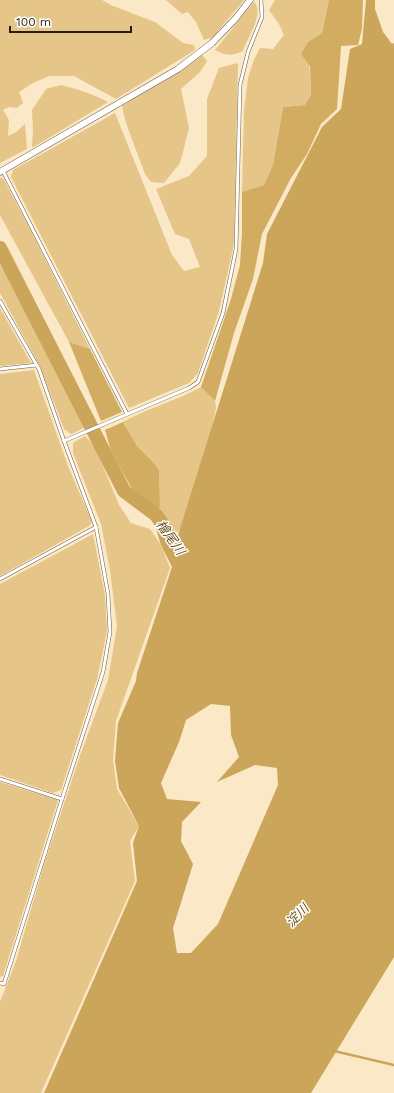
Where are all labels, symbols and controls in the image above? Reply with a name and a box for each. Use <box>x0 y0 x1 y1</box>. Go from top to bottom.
scale bar <box>10 8 131 34</box>
text: 100 m <box>16 15 51 29</box>
water label: 檜尾川 <box>153 517 189 559</box>
water label: 淀川 <box>283 899 313 930</box>

